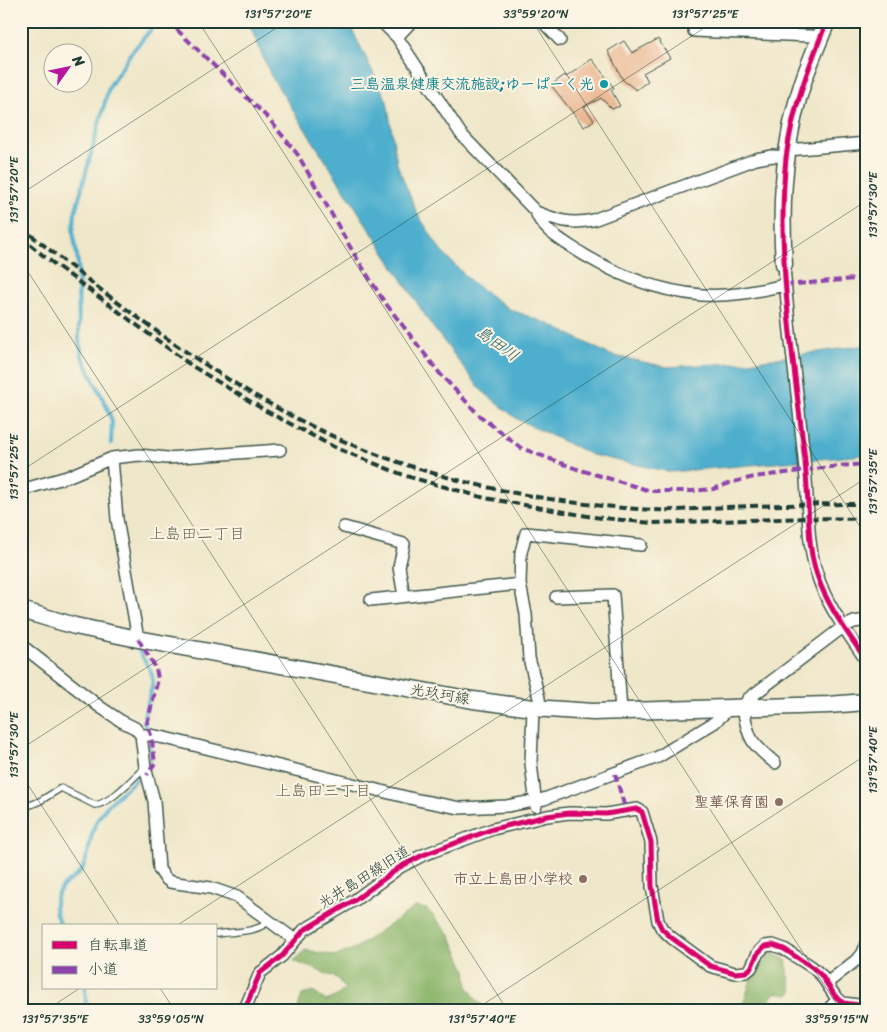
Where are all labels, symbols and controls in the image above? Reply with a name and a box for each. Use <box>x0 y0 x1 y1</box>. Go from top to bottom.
text: 131°57'20"E <box>245 3 313 25</box>
text: 33°59'20"N <box>503 3 569 25</box>
text: 131°57'25"E <box>672 3 740 25</box>
north arrow <box>42 42 92 92</box>
text: N <box>65 49 92 72</box>
place label: 三島温泉健康交流施設;ゆーぱーく光 <box>350 71 594 97</box>
marker: 三島温泉健康交流施設;ゆーぱーく光 <box>598 78 610 90</box>
text: 131°57'20"E <box>3 155 25 223</box>
text: 131°57'30"E <box>862 170 884 238</box>
water label: 島田川 <box>470 318 526 369</box>
text: 131°57'25"E <box>3 432 25 500</box>
text: 131°57'35"E <box>862 448 884 515</box>
district label: 上島田二丁目 <box>149 519 245 548</box>
street label: 光玖珂線 <box>408 676 472 712</box>
text: 131°57'30"E <box>3 710 25 778</box>
text: 131°57'40"E <box>862 725 884 794</box>
district label: 上島田三丁目 <box>275 776 371 805</box>
place label: 聖華保育園 <box>694 789 769 815</box>
marker: 聖華保育園 <box>773 796 785 808</box>
street label: 光井島田線旧道 <box>313 838 415 916</box>
place label: 市立上島田小学校 <box>453 866 573 892</box>
marker: 市立上島田小学校 <box>577 873 589 885</box>
legend <box>42 924 218 990</box>
text: 自転車道 <box>88 932 148 958</box>
text: 小道 <box>88 956 118 982</box>
text: 131°57'35"E <box>22 1008 89 1030</box>
text: 33°59'05"N <box>138 1008 205 1030</box>
text: 131°57'40"E <box>448 1008 517 1030</box>
text: 33°59'15"N <box>805 1008 869 1030</box>

